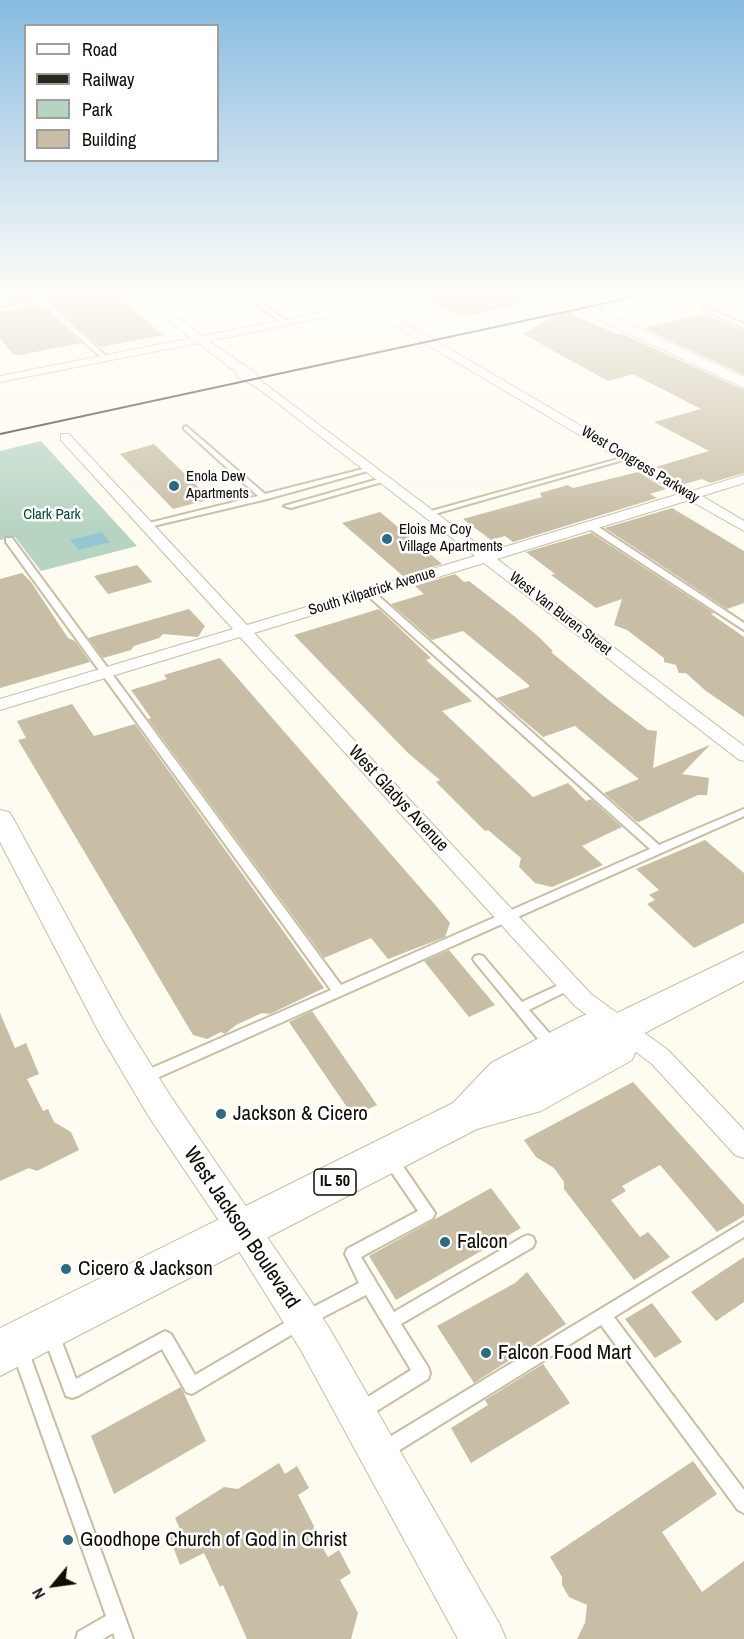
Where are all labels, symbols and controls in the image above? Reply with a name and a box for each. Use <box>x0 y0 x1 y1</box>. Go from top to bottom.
legend <box>24 24 219 162</box>
text: Road <box>82 37 117 62</box>
text: Railway <box>82 67 135 92</box>
text: Park <box>82 97 112 122</box>
text: Building <box>82 127 136 152</box>
street label: West Congress Parkway <box>578 423 702 507</box>
place label: Enola Dew Apartments <box>186 468 249 503</box>
marker: Enola Dew Apartments <box>167 479 181 493</box>
park label: Clark Park <box>23 506 81 524</box>
place label: Elois Mc Coy Village Apartments <box>399 521 503 556</box>
marker: Elois Mc Coy Village Apartments <box>380 532 394 546</box>
street label: South Kilpatrick Avenue <box>306 564 438 620</box>
street label: West Van Buren Street <box>505 569 615 659</box>
street label: West Gladys Avenue <box>343 741 453 857</box>
place label: Jackson & Cicero <box>233 1101 368 1127</box>
marker: Jackson & Cicero <box>214 1107 228 1121</box>
street label: West Jackson Boulevard <box>178 1143 304 1313</box>
road number: IL 50 <box>314 1169 356 1195</box>
place label: Falcon <box>457 1229 508 1255</box>
marker: Falcon <box>438 1235 452 1249</box>
place label: Cicero & Jackson <box>78 1256 213 1282</box>
marker: Cicero & Jackson <box>59 1262 73 1276</box>
place label: Falcon Food Mart <box>498 1340 631 1366</box>
marker: Falcon Food Mart <box>479 1346 493 1360</box>
place label: Goodhope Church of God in Christ <box>80 1527 347 1553</box>
marker: Goodhope Church of God in Christ <box>61 1533 75 1547</box>
north arrow <box>24 1555 84 1615</box>
text: N <box>26 1584 50 1603</box>

